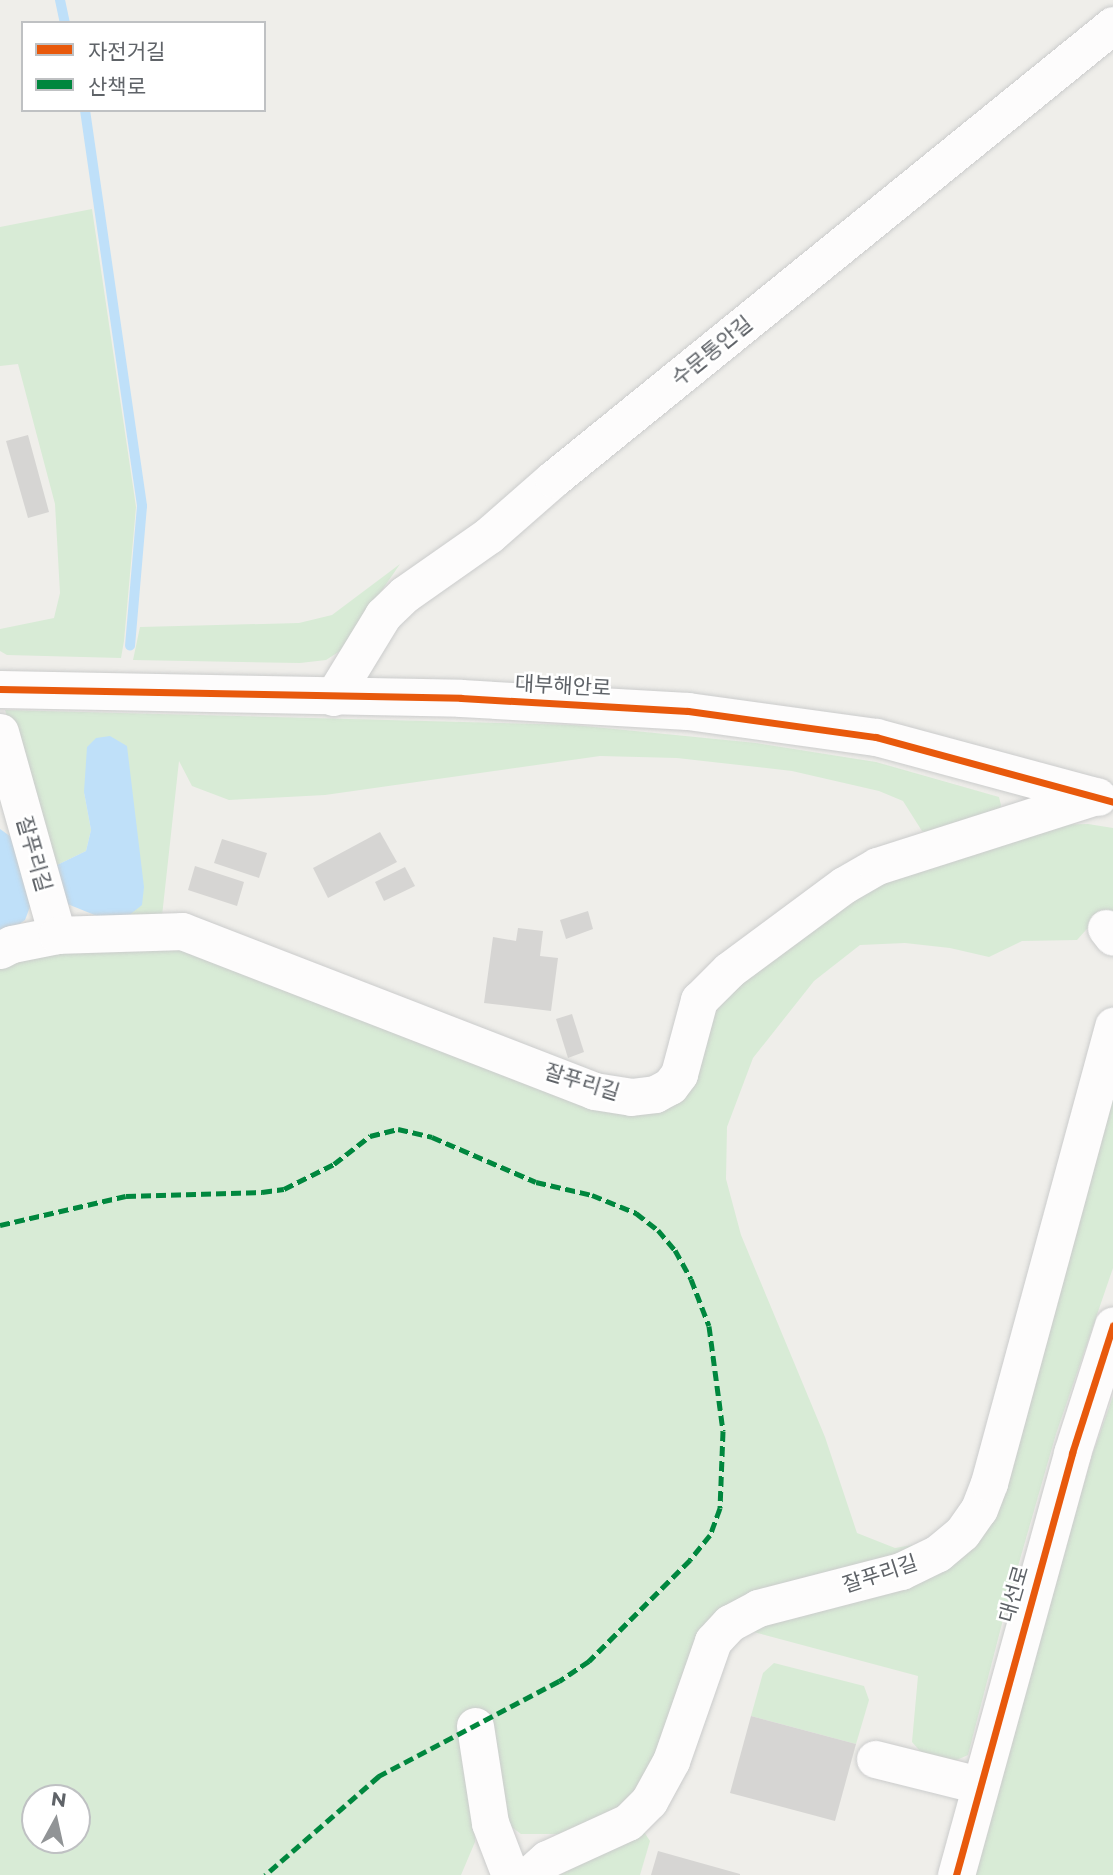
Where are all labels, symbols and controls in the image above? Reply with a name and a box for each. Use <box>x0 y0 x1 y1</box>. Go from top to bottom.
legend <box>21 21 266 112</box>
text: 자전거길 <box>88 39 165 64</box>
text: 산책로 <box>88 74 146 99</box>
street label: 수문통안길 <box>667 311 757 391</box>
street label: 대부해안로 <box>514 671 612 701</box>
street label: 잘푸리길 <box>11 813 57 895</box>
street label: 잘푸리길 <box>541 1059 623 1105</box>
street label: 잘푸리길 <box>839 1550 921 1598</box>
street label: 대선로 <box>994 1563 1034 1625</box>
north arrow <box>21 1784 91 1854</box>
text: N <box>50 1787 68 1812</box>

